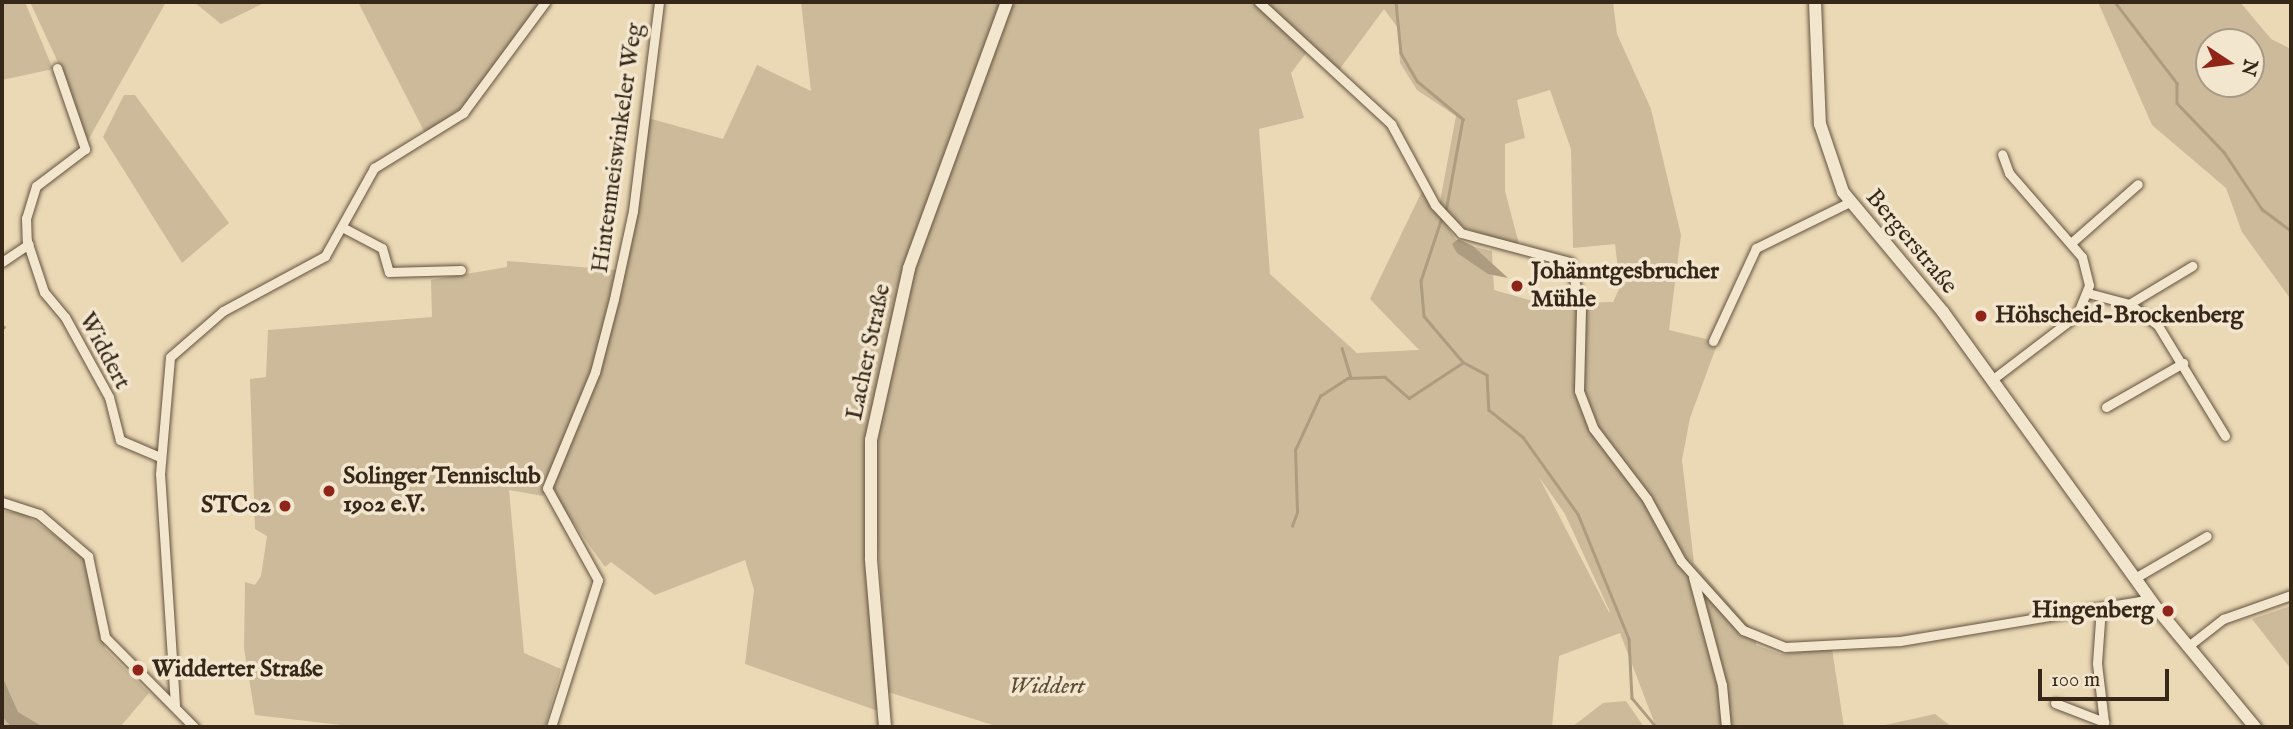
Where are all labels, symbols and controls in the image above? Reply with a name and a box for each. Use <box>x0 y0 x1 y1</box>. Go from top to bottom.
street label: Hintenmeiswinkeler Weg <box>586 21 650 275</box>
north arrow <box>2195 28 2265 98</box>
text: N <box>2235 57 2262 78</box>
street label: Bergerstraße <box>1859 184 1963 300</box>
place label: Johänntgesbrucher Mühle <box>1531 258 1719 314</box>
marker: Johänntgesbrucher Mühle <box>1509 278 1525 294</box>
street label: Lacher Straße <box>841 281 897 423</box>
place label: Höhscheid-Brockenberg <box>1995 302 2244 330</box>
street label: Widdert <box>72 308 136 394</box>
marker: Höhscheid-Brockenberg <box>1973 308 1989 324</box>
place label: Solinger Tennisclub 1902 e.V. <box>343 463 541 519</box>
marker: Solinger Tennisclub 1902 e.V. <box>321 483 337 499</box>
place label: STC02 <box>201 492 271 520</box>
marker: STC02 <box>277 498 293 514</box>
place label: Hingenberg <box>2032 597 2154 625</box>
marker: Hingenberg <box>2160 603 2176 619</box>
place label: Widderter Straße <box>152 656 323 684</box>
scale bar <box>2041 656 2172 700</box>
marker: Widderter Straße <box>130 662 146 678</box>
text: 100 m <box>2051 667 2100 694</box>
park label: Widdert <box>1009 673 1085 701</box>

